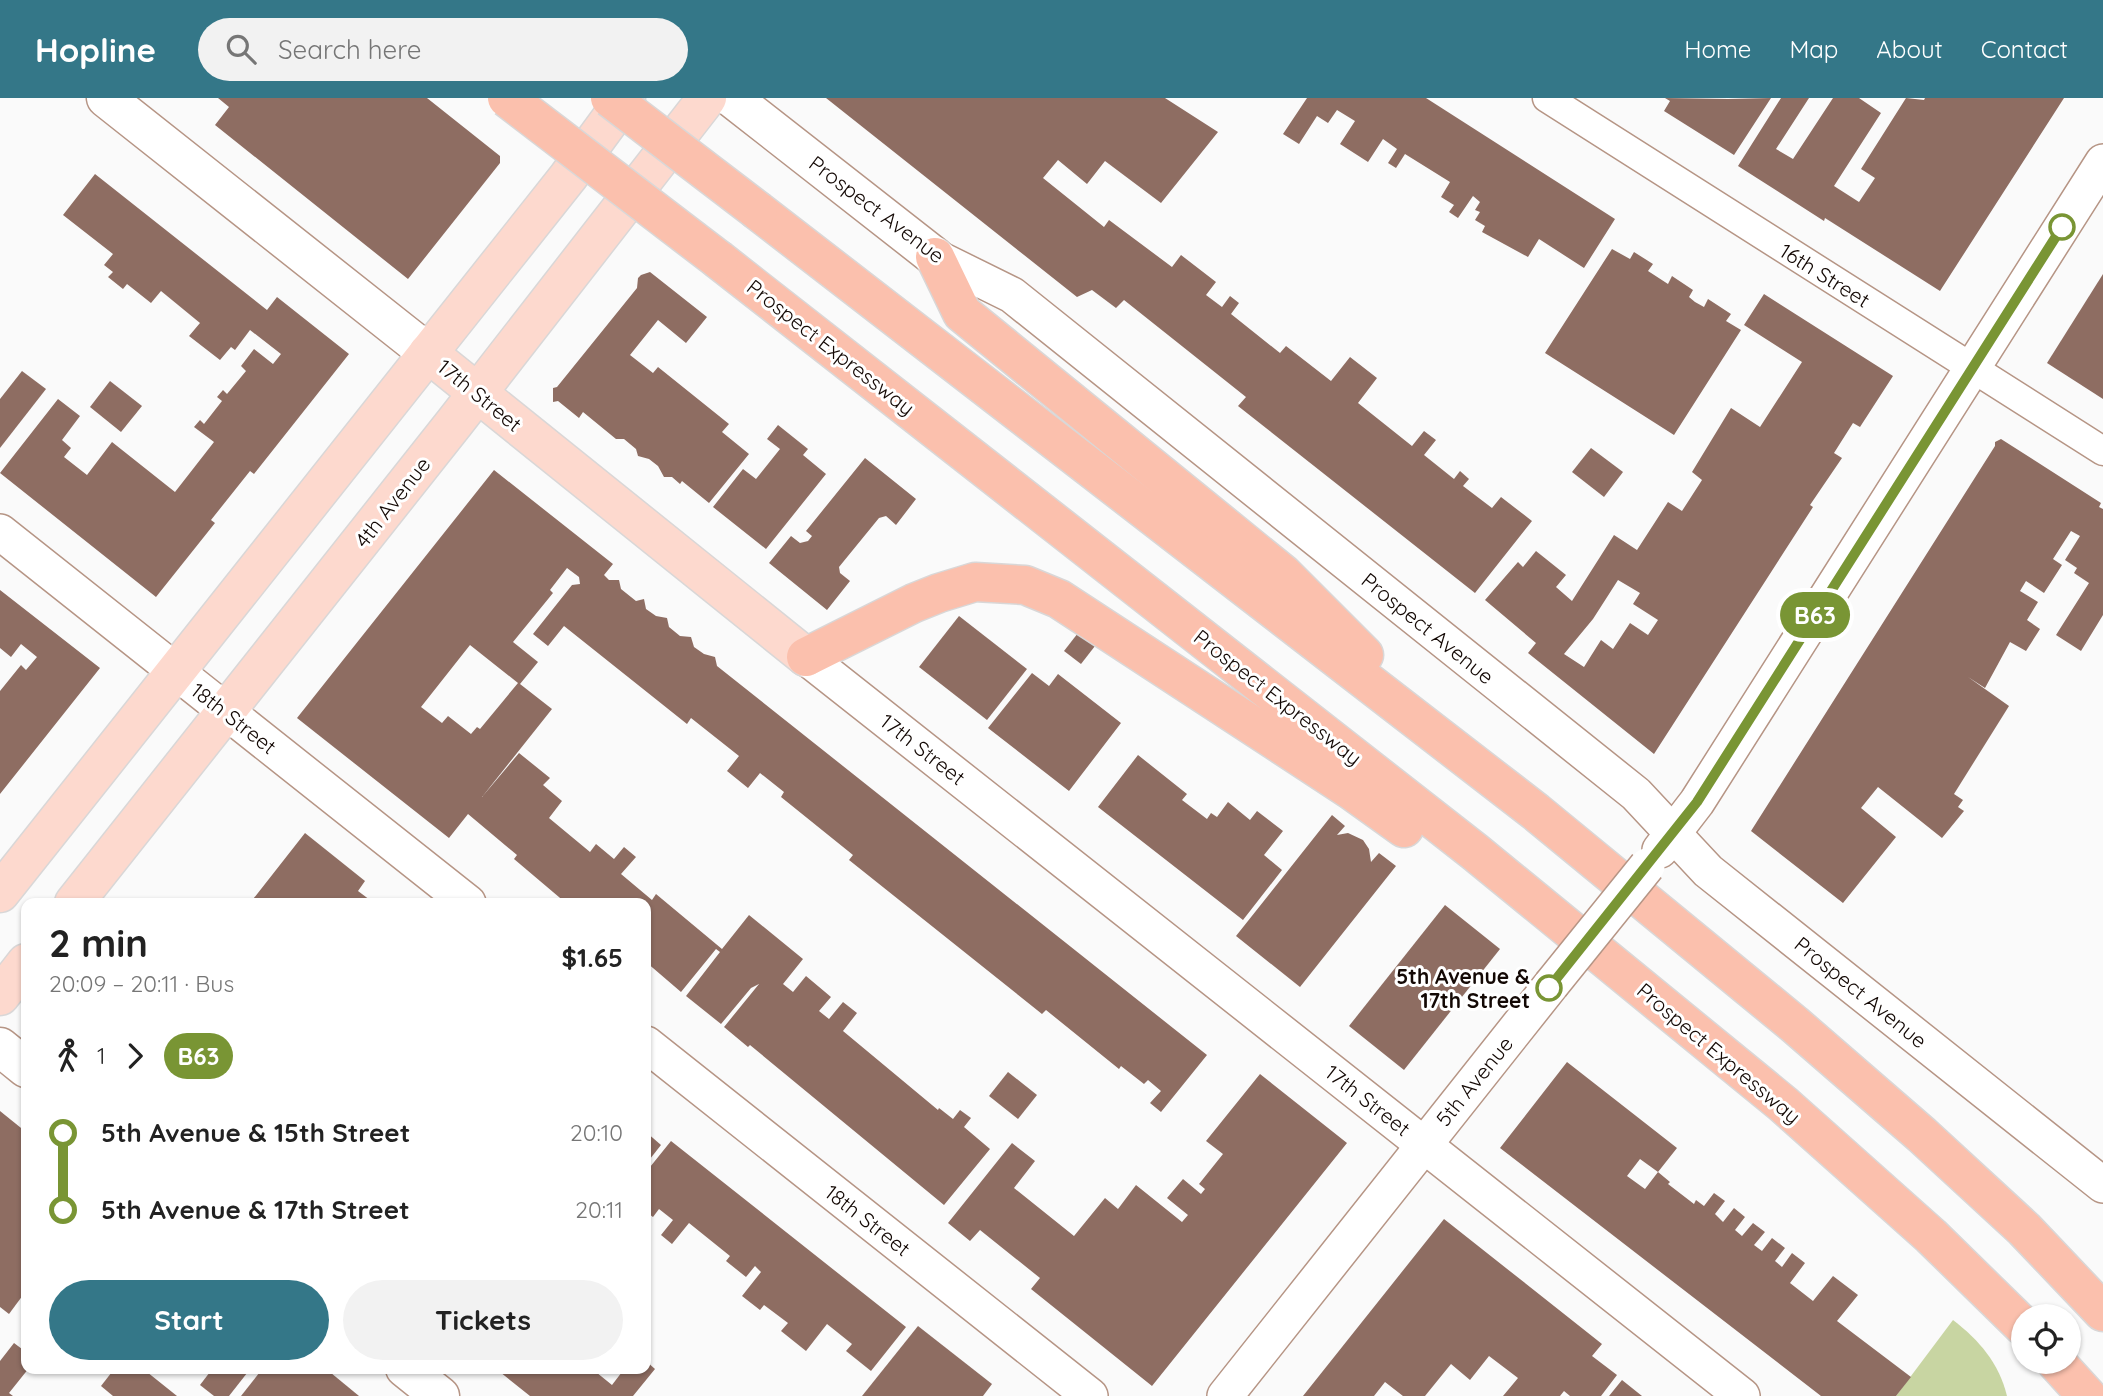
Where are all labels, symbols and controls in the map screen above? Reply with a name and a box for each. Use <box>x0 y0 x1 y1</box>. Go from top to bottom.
search box <box>198 18 688 81</box>
text: Hopline <box>35 29 156 70</box>
icon: search <box>222 30 260 68</box>
text: Search here <box>278 33 421 66</box>
text: Home <box>1684 34 1751 64</box>
text: Map <box>1789 34 1838 64</box>
text: About <box>1876 34 1943 64</box>
text: Contact <box>1981 34 2068 64</box>
street label: Prospect Avenue <box>804 150 950 268</box>
unlabelled marker <box>2049 214 2075 240</box>
street label: 16th Street <box>1775 237 1875 313</box>
street label: Prospect Expressway <box>742 273 920 421</box>
street label: 17th Street <box>433 353 527 437</box>
street label: 4th Avenue <box>349 452 435 552</box>
street label: Prospect Avenue <box>1357 567 1499 689</box>
line badge: B63 <box>1775 592 1855 638</box>
text: B63 <box>1794 600 1836 630</box>
street label: Prospect Expressway <box>1189 623 1367 771</box>
street label: 18th Street <box>186 677 282 759</box>
street label: 17th Street <box>875 708 971 790</box>
text: 2 min <box>49 919 148 967</box>
street label: Prospect Avenue <box>1790 931 1932 1053</box>
text: $1.65 <box>562 941 623 974</box>
place label: 5th Avenue & 17th Street <box>1396 963 1530 1013</box>
text: 20:09 – 20:11 · Bus <box>49 969 234 998</box>
marker: 5th Avenue & 17th Street <box>1536 975 1562 1001</box>
street label: Prospect Expressway <box>1632 977 1806 1129</box>
street label: 5th Avenue <box>1430 1031 1518 1131</box>
icon: walk <box>49 1037 87 1075</box>
icon: forward <box>116 1037 154 1075</box>
text: 1 <box>97 1041 106 1070</box>
text: B63 <box>178 1041 219 1071</box>
street label: 17th Street <box>1320 1059 1416 1141</box>
text: 5th Avenue & 15th Street <box>101 1116 410 1149</box>
text: 20:10 <box>570 1118 623 1147</box>
street label: 18th Street <box>820 1179 916 1261</box>
text: 5th Avenue & 17th Street <box>101 1193 410 1226</box>
text: 20:11 <box>575 1195 623 1224</box>
button: Start <box>49 1280 329 1360</box>
button: Tickets <box>343 1280 623 1360</box>
map controls <box>2011 1304 2081 1374</box>
button: locate <box>2011 1304 2081 1374</box>

